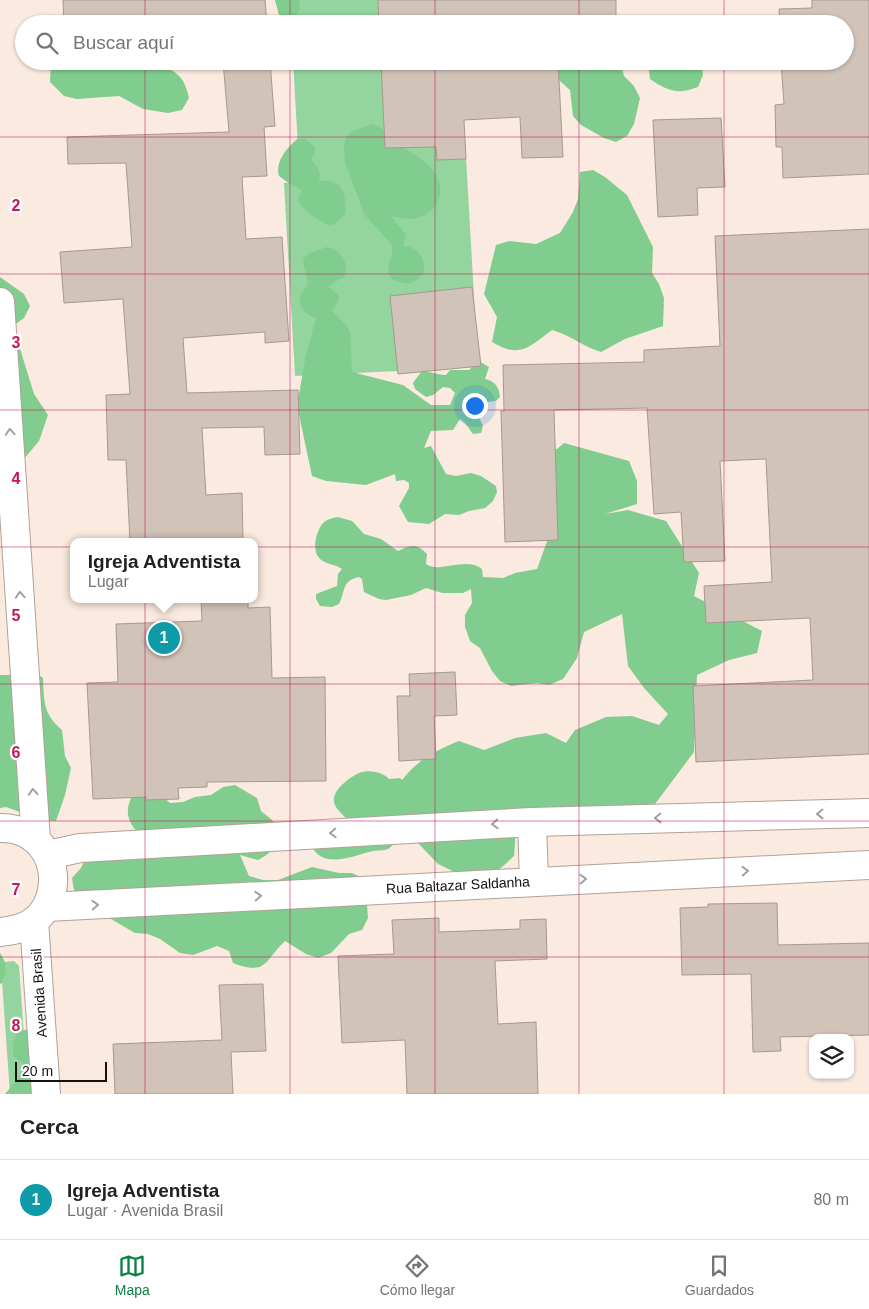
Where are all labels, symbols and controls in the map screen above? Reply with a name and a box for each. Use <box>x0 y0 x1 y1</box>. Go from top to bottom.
search box <box>15 15 854 70</box>
icon: search <box>33 29 61 57</box>
text: Buscar aquí <box>73 32 174 53</box>
text: 2 <box>12 197 21 214</box>
text: 3 <box>12 334 21 351</box>
your location <box>462 393 488 419</box>
one-way arrow <box>4 428 15 436</box>
text: 4 <box>12 470 21 487</box>
popup <box>70 538 258 603</box>
text: Igreja Adventista <box>88 551 240 572</box>
text: Lugar <box>88 573 129 590</box>
one-way arrow <box>15 590 26 598</box>
text: 5 <box>12 607 21 624</box>
pin: 1 <box>148 619 180 657</box>
text: 6 <box>12 744 21 761</box>
one-way arrow <box>28 787 39 795</box>
one-way arrow <box>816 809 824 820</box>
one-way arrow <box>654 813 662 824</box>
one-way arrow <box>491 818 499 829</box>
one-way arrow <box>329 828 337 839</box>
one-way arrow <box>741 866 749 877</box>
street label: Rua Baltazar Saldanha <box>386 873 531 897</box>
one-way arrow <box>579 873 587 884</box>
text: 7 <box>12 881 21 898</box>
one-way arrow <box>254 891 262 901</box>
one-way arrow <box>92 899 100 910</box>
street label: Avenida Brasil <box>28 948 50 1038</box>
text: 8 <box>12 1017 21 1034</box>
map controls <box>809 1034 854 1079</box>
button: layers <box>809 1034 854 1079</box>
scale bar <box>15 1059 108 1082</box>
text: 20 m <box>22 1063 53 1079</box>
text: Cerca <box>20 1115 78 1138</box>
text: Igreja Adventista <box>67 1180 219 1201</box>
text: 1 <box>32 1191 40 1208</box>
text: 80 m <box>813 1191 849 1208</box>
text: Lugar · Avenida Brasil <box>67 1202 223 1219</box>
tab: Mapa <box>115 1252 150 1298</box>
tab: Cómo llegar <box>380 1252 455 1298</box>
tab: Guardados <box>685 1252 754 1298</box>

